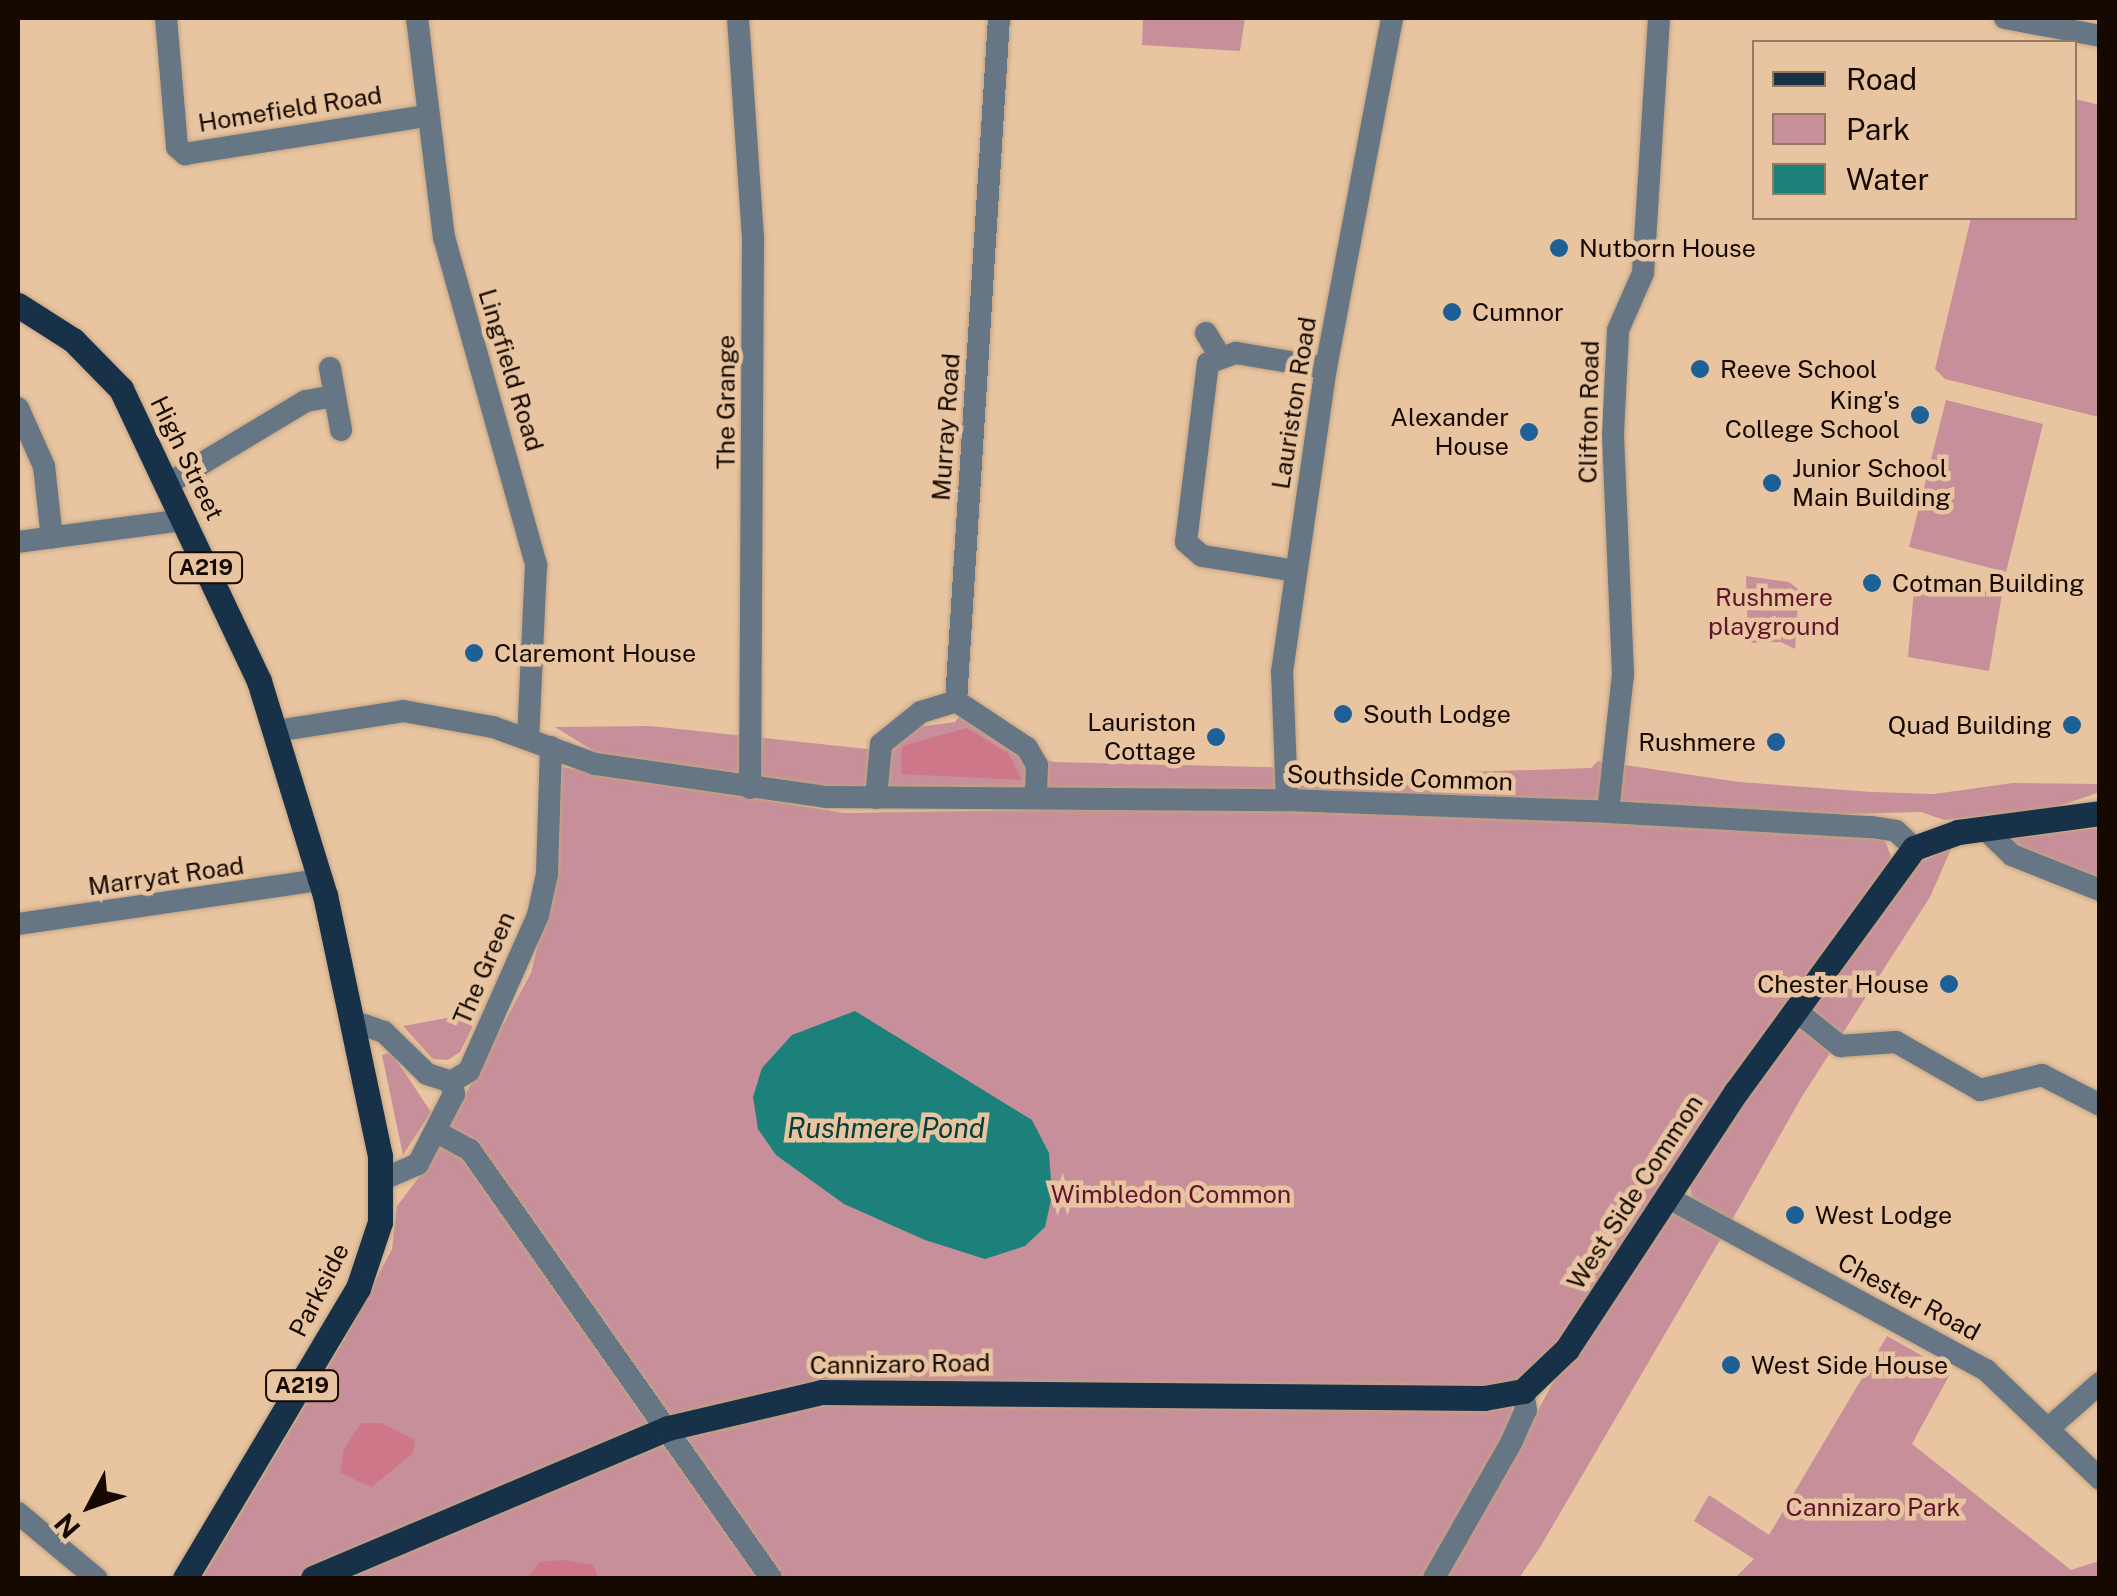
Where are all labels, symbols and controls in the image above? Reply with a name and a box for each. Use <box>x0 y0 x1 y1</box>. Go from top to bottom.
legend <box>1752 40 2077 220</box>
text: Road <box>1846 61 1917 97</box>
street label: Homefield Road <box>196 80 384 138</box>
text: Park <box>1846 111 1910 147</box>
text: Water <box>1846 161 1929 197</box>
place label: Nutborn House <box>1579 233 1756 263</box>
marker: Nutborn House <box>1548 237 1570 259</box>
street label: Lingfield Road <box>472 285 550 455</box>
place label: Cumnor <box>1472 297 1564 327</box>
marker: Cumnor <box>1441 301 1463 323</box>
street label: Lauriston Road <box>1266 315 1322 491</box>
street label: The Grange <box>711 335 741 469</box>
street label: Clifton Road <box>1573 340 1605 484</box>
street label: Murray Road <box>926 352 966 502</box>
place label: Reeve School <box>1720 354 1878 384</box>
marker: Reeve School <box>1689 358 1711 380</box>
place label: King's College School <box>1725 386 1900 445</box>
street label: High Street <box>144 391 230 525</box>
place label: Alexander House <box>1390 403 1509 462</box>
marker: King's College School <box>1909 404 1931 426</box>
marker: Alexander House <box>1518 421 1540 443</box>
place label: Junior School Main Building <box>1792 454 1951 513</box>
marker: Junior School Main Building <box>1761 472 1783 494</box>
road number: A219 <box>168 551 244 585</box>
place label: Cotman Building <box>1892 568 2085 598</box>
marker: Cotman Building <box>1861 572 1883 594</box>
park label: Rushmere playground <box>1708 583 1840 642</box>
place label: Claremont House <box>494 638 696 668</box>
marker: Claremont House <box>463 642 485 664</box>
place label: South Lodge <box>1363 699 1511 729</box>
marker: South Lodge <box>1332 703 1354 725</box>
place label: Lauriston Cottage <box>1087 708 1196 767</box>
place label: Quad Building <box>1888 710 2052 740</box>
marker: Quad Building <box>2061 714 2083 736</box>
marker: Lauriston Cottage <box>1205 726 1227 748</box>
place label: Rushmere <box>1638 727 1756 757</box>
marker: Rushmere <box>1765 731 1787 753</box>
street label: Southside Common <box>1286 759 1514 797</box>
street label: Marryat Road <box>86 850 246 902</box>
street label: The Green <box>447 907 521 1029</box>
place label: Chester House <box>1757 969 1929 999</box>
marker: Chester House <box>1938 973 1960 995</box>
street label: West Side Common <box>1561 1089 1709 1295</box>
water label: Rushmere Pond <box>787 1111 985 1145</box>
park label: Wimbledon Common <box>1051 1179 1291 1209</box>
place label: West Lodge <box>1815 1200 1952 1230</box>
marker: West Lodge <box>1784 1204 1806 1226</box>
street label: Parkside <box>283 1238 355 1342</box>
street label: Chester Road <box>1833 1247 1985 1347</box>
street label: Cannizaro Road <box>809 1347 991 1381</box>
place label: West Side House <box>1751 1350 1948 1380</box>
marker: West Side House <box>1720 1354 1742 1376</box>
road number: A219 <box>264 1369 340 1403</box>
north arrow <box>40 1456 140 1556</box>
park label: Cannizaro Park <box>1786 1492 1960 1522</box>
text: N <box>47 1507 87 1545</box>

